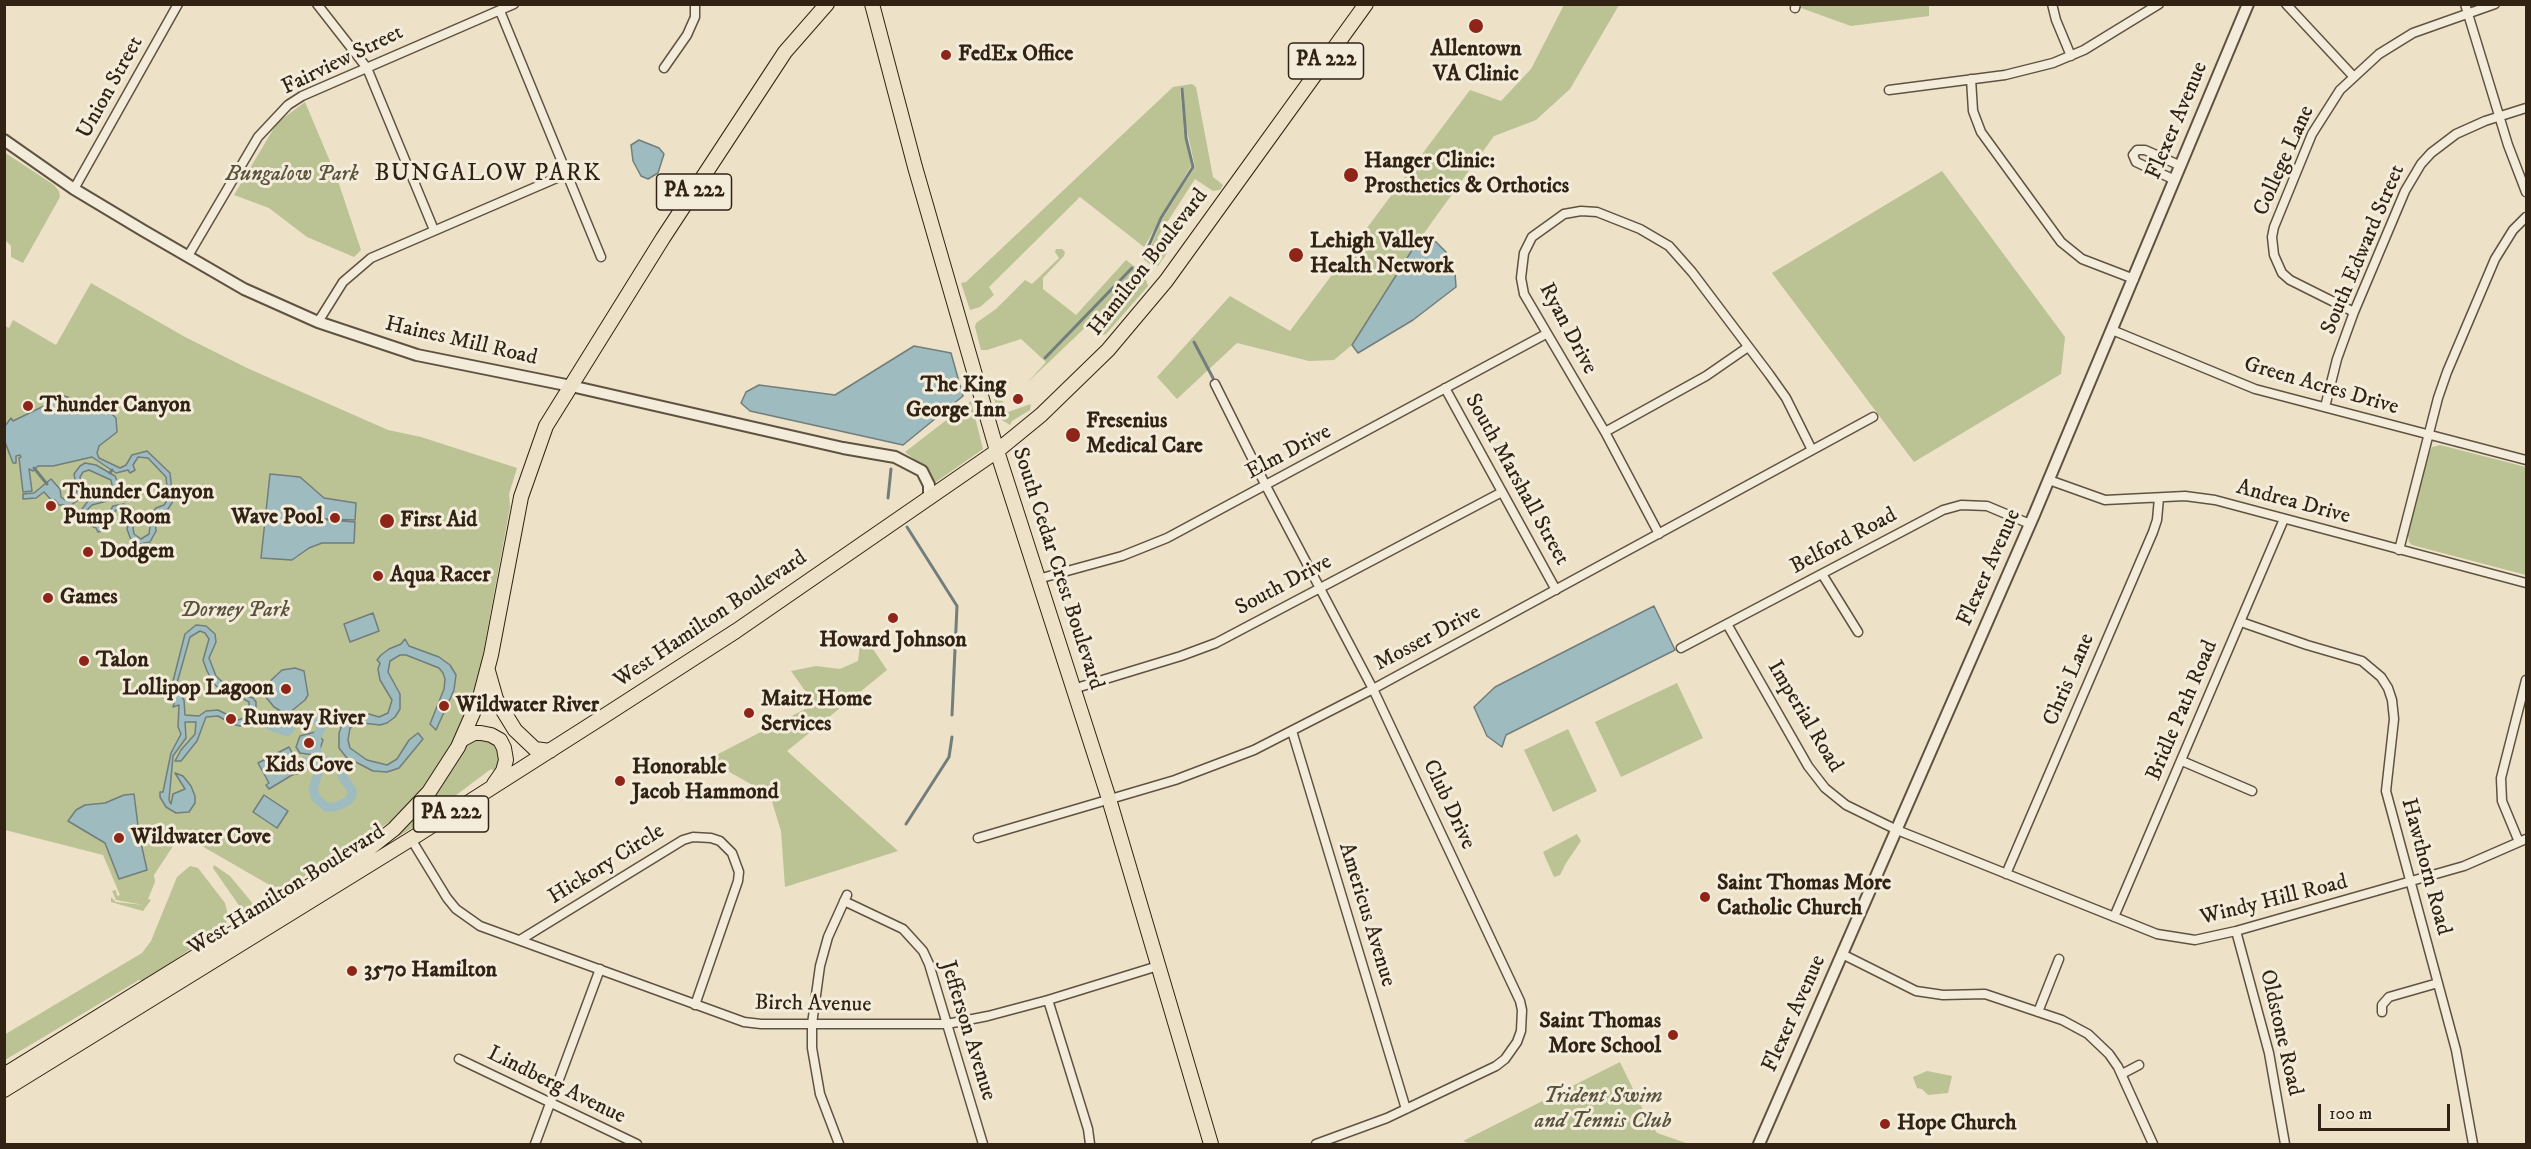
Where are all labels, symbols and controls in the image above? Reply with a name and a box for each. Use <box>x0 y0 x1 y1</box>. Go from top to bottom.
marker: Allentown VA Clinic <box>1467 17 1485 35</box>
street label: Fairview Street <box>278 20 408 102</box>
street label: Union Street <box>72 32 150 144</box>
place label: Allentown VA Clinic <box>1431 37 1521 88</box>
place label: FedEx Office <box>958 42 1073 68</box>
road number: PA 222 <box>1288 43 1364 79</box>
marker: FedEx Office <box>939 48 953 62</box>
street label: Flexer Avenue <box>2141 58 2215 184</box>
street label: College Lane <box>2249 102 2321 220</box>
place label: Hanger Clinic: Prosthetics & Orthotics <box>1364 149 1569 200</box>
district label: BUNGALOW PARK <box>374 161 602 189</box>
street label: South Edward Street <box>2316 161 2412 339</box>
park label: Bungalow Park <box>225 162 359 188</box>
marker: Hanger Clinic: Prosthetics & Orthotics <box>1342 166 1360 184</box>
road number: PA 222 <box>656 174 732 210</box>
street label: Hamilton Boulevard <box>1083 184 1215 342</box>
place label: Lehigh Valley Health Network <box>1310 229 1454 280</box>
marker: Lehigh Valley Health Network <box>1287 246 1305 264</box>
street label: Ryan Drive <box>1532 279 1602 379</box>
street label: Haines Mill Road <box>382 312 540 372</box>
street label: Green Acres Drive <box>2241 352 2401 422</box>
place label: The King George Inn <box>906 373 1006 424</box>
street label: South Marshall Street <box>1458 390 1574 570</box>
marker: The King George Inn <box>1011 392 1025 406</box>
place label: Thunder Canyon <box>40 393 191 419</box>
marker: Thunder Canyon <box>21 399 35 413</box>
place label: Fresenius Medical Care <box>1086 409 1203 460</box>
street label: Elm Drive <box>1242 420 1336 486</box>
marker: Fresenius Medical Care <box>1064 426 1082 444</box>
street label: South Cedar Crest Boulevard <box>1005 445 1109 693</box>
street label: Andrea Drive <box>2233 475 2353 531</box>
place label: Thunder Canyon Pump Room <box>63 480 214 532</box>
marker: Thunder Canyon Pump Room <box>44 499 58 513</box>
street label: Belford Road <box>1786 503 1902 581</box>
place label: Wave Pool <box>231 505 323 531</box>
street label: Flexer Avenue <box>1952 505 2028 631</box>
place label: First Aid <box>400 508 477 534</box>
marker: Wave Pool <box>328 511 342 525</box>
marker: First Aid <box>378 512 396 530</box>
place label: Dodgem <box>100 539 174 565</box>
marker: Dodgem <box>81 545 95 559</box>
street label: West Hamilton Boulevard <box>610 546 812 694</box>
street label: South Drive <box>1231 550 1337 622</box>
place label: Aqua Racer <box>390 563 490 589</box>
marker: Aqua Racer <box>371 569 385 583</box>
place label: Games <box>60 585 118 611</box>
marker: Games <box>41 591 55 605</box>
park label: Dorney Park <box>180 598 290 624</box>
street label: Mosser Drive <box>1371 600 1485 678</box>
marker: Howard Johnson <box>886 611 900 625</box>
place label: Howard Johnson <box>819 628 967 654</box>
street label: Chris Lane <box>2039 630 2101 730</box>
street label: Bridle Path Road <box>2142 637 2224 785</box>
place label: Talon <box>96 648 149 674</box>
marker: Talon <box>77 654 91 668</box>
street label: Imperial Road <box>1760 656 1848 778</box>
place label: Lollipop Lagoon <box>122 676 274 702</box>
marker: Lollipop Lagoon <box>279 682 293 696</box>
place label: Maitz Home Services <box>761 687 872 738</box>
place label: Wildwater River <box>456 693 599 719</box>
marker: Wildwater River <box>437 699 451 713</box>
place label: Runway River <box>243 706 365 732</box>
marker: Maitz Home Services <box>742 706 756 720</box>
marker: Runway River <box>224 712 238 726</box>
marker: Kids Cove <box>302 736 316 750</box>
place label: Kids Cove <box>265 753 353 779</box>
place label: Honorable Jacob Hammond <box>632 755 779 806</box>
street label: Club Drive <box>1416 756 1480 854</box>
marker: Honorable Jacob Hammond <box>613 774 627 788</box>
road number: PA 222 <box>414 796 488 832</box>
street label: Hawthorn Road <box>2394 796 2456 938</box>
street label: Hickory Circle <box>544 819 670 911</box>
street label: West Hamilton Boulevard <box>184 820 390 962</box>
place label: Wildwater Cove <box>131 825 271 851</box>
marker: Wildwater Cove <box>112 831 126 845</box>
street label: Americus Avenue <box>1332 840 1400 990</box>
street label: Windy Hill Road <box>2198 870 2350 932</box>
place label: Saint Thomas More Catholic Church <box>1717 871 1891 922</box>
marker: Saint Thomas More Catholic Church <box>1698 890 1712 904</box>
street label: Flexer Avenue <box>1757 951 1833 1077</box>
place label: 3570 Hamilton <box>364 958 497 984</box>
street label: Jefferson Avenue <box>933 958 1001 1104</box>
marker: 3570 Hamilton <box>345 964 359 978</box>
street label: Oldstone Road <box>2253 967 2307 1099</box>
street label: Birch Avenue <box>754 991 872 1019</box>
place label: Saint Thomas More School <box>1539 1009 1661 1060</box>
marker: Saint Thomas More School <box>1666 1028 1680 1042</box>
street label: Lindberg Avenue <box>483 1041 629 1131</box>
park label: Trident Swim and Tennis Club <box>1535 1084 1671 1136</box>
scale bar <box>2321 1092 2453 1130</box>
text: 100 m <box>2329 1103 2372 1125</box>
place label: Hope Church <box>1897 1111 2016 1137</box>
marker: Hope Church <box>1878 1117 1892 1131</box>

